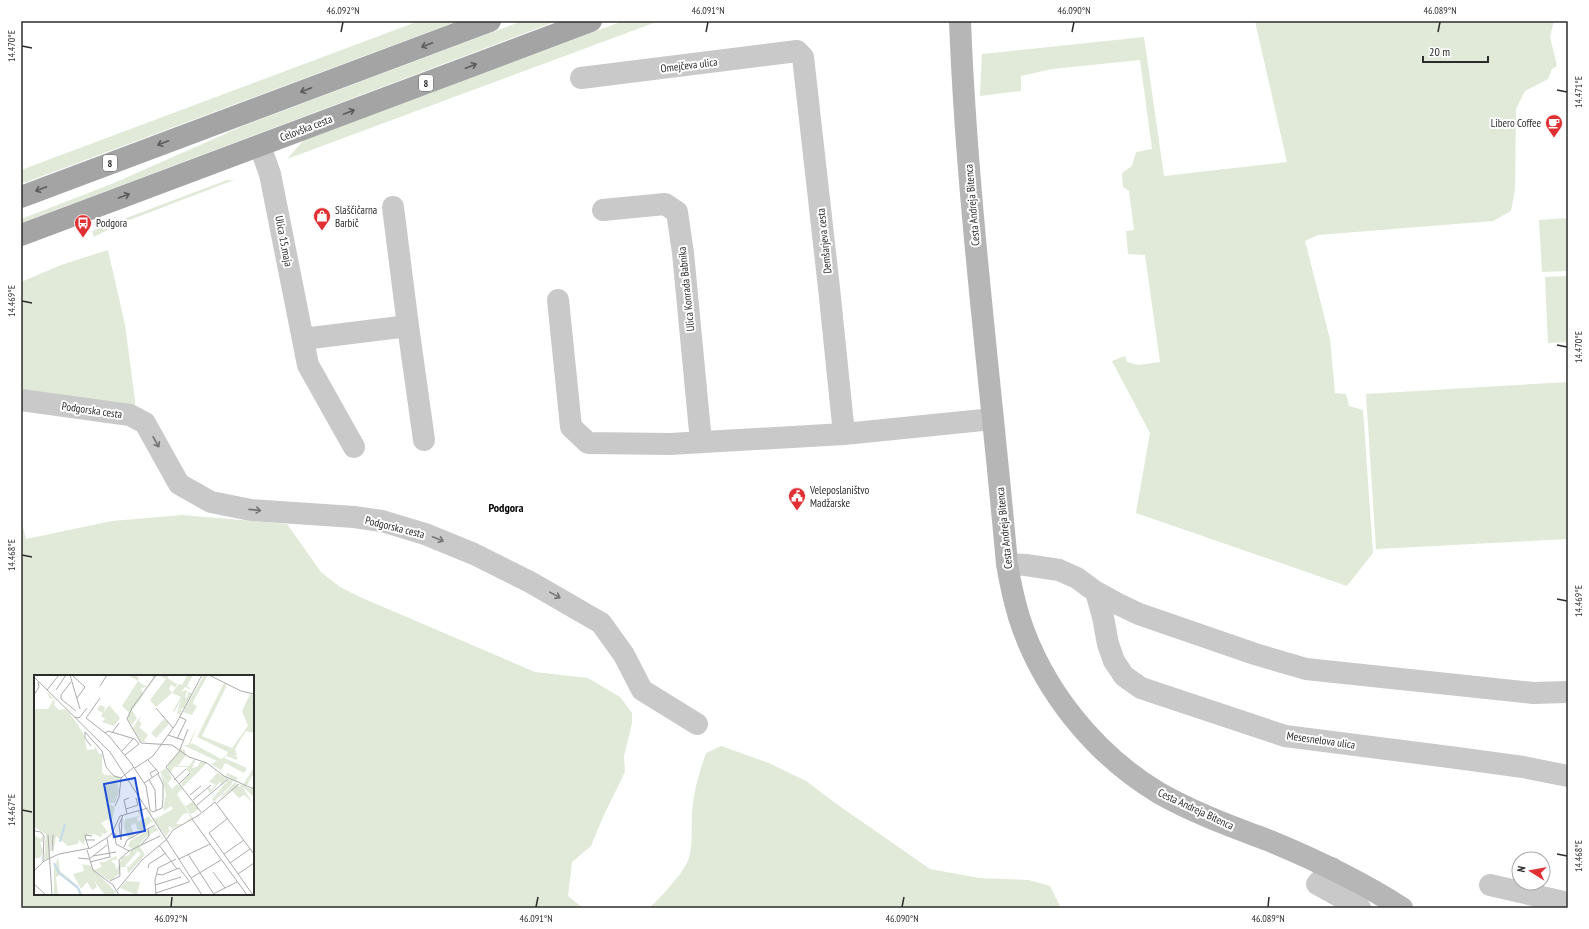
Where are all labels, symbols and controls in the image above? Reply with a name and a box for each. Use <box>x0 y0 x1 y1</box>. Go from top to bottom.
text: 46.092°N <box>326 4 360 17</box>
text: 46.091°N <box>691 4 725 17</box>
text: 46.090°N <box>1057 4 1091 17</box>
text: 46.089°N <box>1423 4 1457 17</box>
text: 14.470°E <box>5 30 18 62</box>
scale bar <box>1423 38 1488 64</box>
one-way arrow <box>422 41 434 49</box>
text: 20 m <box>1429 44 1450 59</box>
street label: Omejčeva ulica <box>660 55 718 75</box>
one-way arrow <box>464 62 476 70</box>
road number: 8 <box>419 75 433 91</box>
text: 14.471°E <box>1572 76 1585 108</box>
one-way arrow <box>300 87 312 95</box>
one-way arrow <box>342 108 354 116</box>
street label: Celovška cesta <box>278 112 334 144</box>
cafe icon: Libero Coffee <box>1544 113 1564 138</box>
place label: Libero Coffee <box>1491 116 1541 130</box>
one-way arrow <box>157 140 169 148</box>
road number: 8 <box>103 155 117 171</box>
street label: Cesta Andreja Bitenca <box>961 163 983 247</box>
one-way arrow <box>36 186 48 194</box>
one-way arrow <box>117 192 129 200</box>
place label: Slaščičarna Barbič <box>335 203 377 230</box>
shop icon: Slaščičarna Barbič <box>312 206 332 231</box>
street label: Demšarjeva cesta <box>814 208 834 274</box>
bus stop icon: Podgora <box>73 213 93 238</box>
street label: Ulica 15.maja <box>272 214 296 268</box>
place label: Podgora <box>96 216 127 230</box>
street label: Ulica Konrada Babnika <box>675 246 697 332</box>
text: 14.469°E <box>5 285 18 317</box>
text: 14.470°E <box>1572 331 1585 363</box>
street label: Podgorska cesta <box>61 399 123 421</box>
one-way arrow <box>152 436 160 448</box>
place label: Veleposlaništvo Madžarske <box>809 483 870 510</box>
public building icon: Veleposlaništvo Madžarske <box>787 486 807 511</box>
street label: Cesta Andreja Bitenca <box>993 486 1015 570</box>
district label: Podgora <box>488 500 524 515</box>
one-way arrow <box>248 506 261 514</box>
street label: Podgorska cesta <box>364 513 426 541</box>
one-way arrow <box>431 536 443 544</box>
text: 14.468°E <box>5 539 18 571</box>
text: 14.469°E <box>1572 585 1585 617</box>
one-way arrow <box>549 592 561 600</box>
inset map <box>34 675 254 895</box>
street label: Mesesnelova ulica <box>1286 728 1356 752</box>
street label: Cesta Andreja Bitenca <box>1156 785 1236 833</box>
text: 14.467°E <box>5 794 18 826</box>
text: 14.468°E <box>1572 840 1585 872</box>
north arrow <box>1511 851 1551 891</box>
text: N <box>1514 865 1529 873</box>
text: 46.092°N <box>154 912 188 925</box>
text: 46.091°N <box>519 912 553 925</box>
text: 46.090°N <box>885 912 919 925</box>
text: 46.089°N <box>1251 912 1285 925</box>

